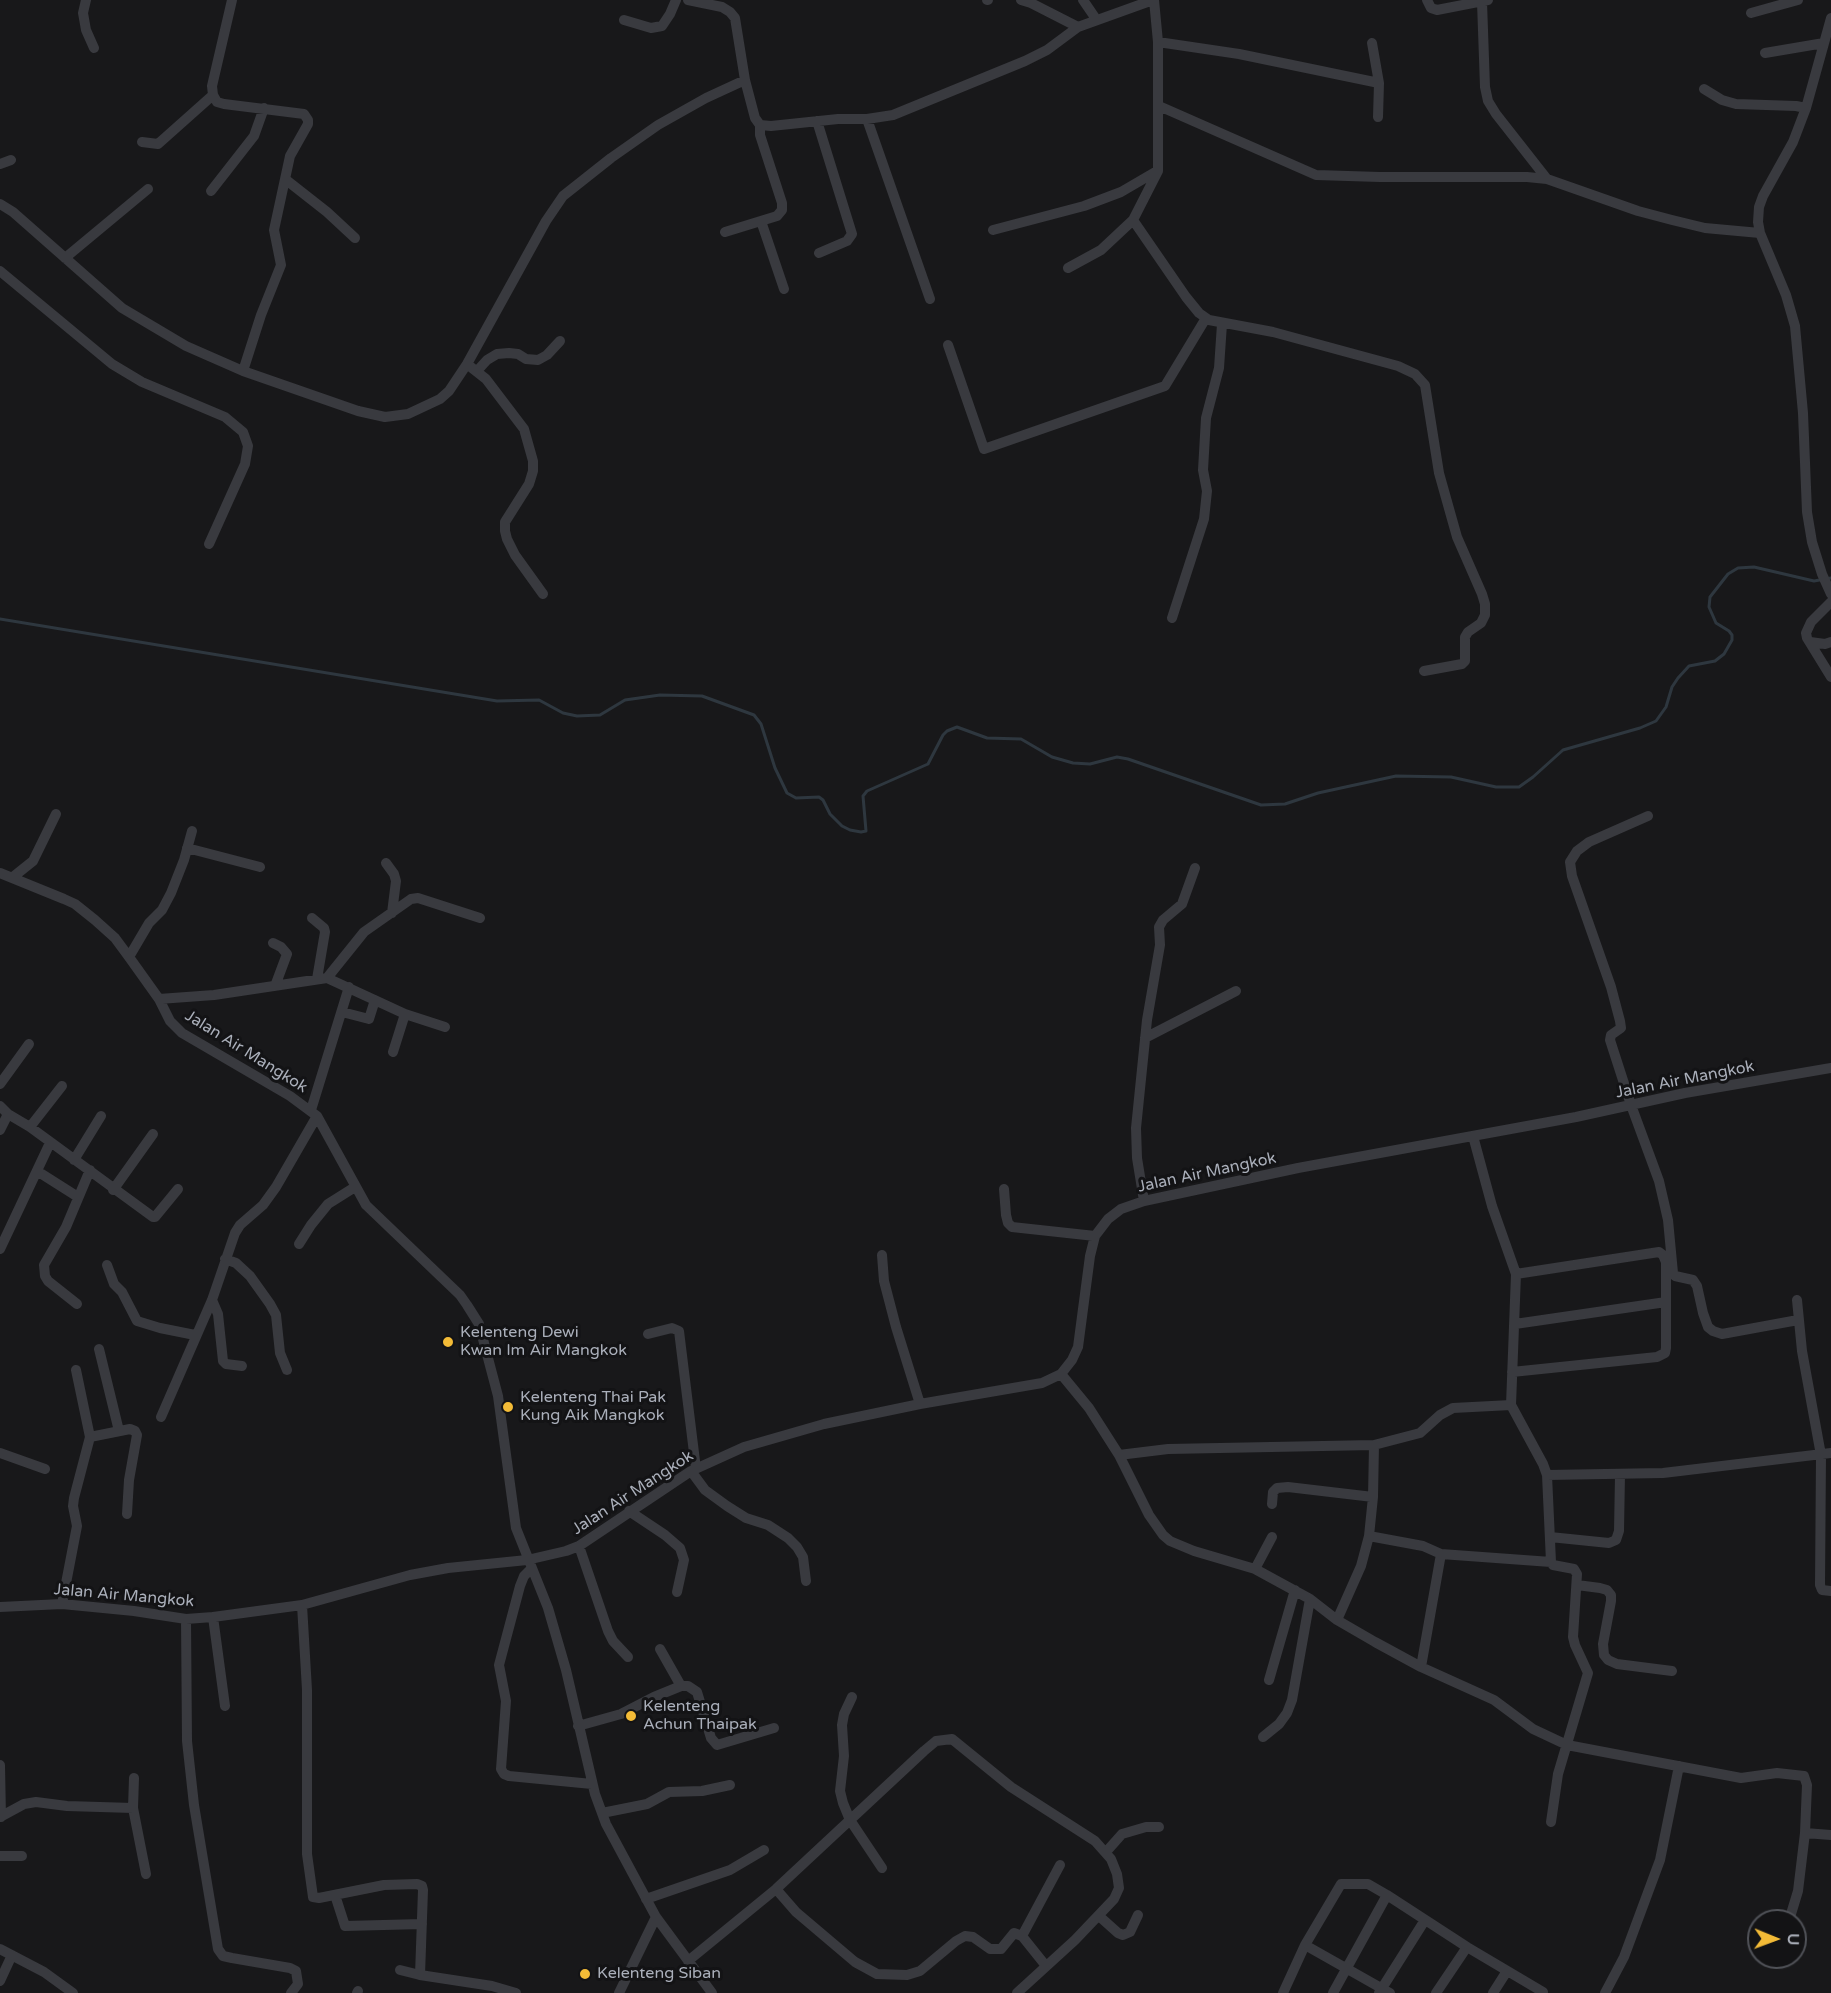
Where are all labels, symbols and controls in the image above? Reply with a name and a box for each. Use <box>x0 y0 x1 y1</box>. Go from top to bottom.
street label: Jalan Air Mangkok <box>181 1007 311 1097</box>
street label: Jalan Air Mangkok <box>1614 1057 1756 1103</box>
street label: Jalan Air Mangkok <box>1136 1149 1278 1197</box>
place label: Kelenteng Dewi Kwan Im Air Mangkok <box>460 1323 627 1361</box>
marker: Kelenteng Dewi Kwan Im Air Mangkok <box>441 1335 455 1349</box>
place label: Kelenteng Thai Pak Kung Aik Mangkok <box>520 1388 666 1426</box>
marker: Kelenteng Thai Pak Kung Aik Mangkok <box>501 1400 515 1414</box>
street label: Jalan Air Mangkok <box>569 1447 697 1539</box>
street label: Jalan Air Mangkok <box>53 1580 195 1612</box>
place label: Kelenteng Achun Thaipak <box>643 1697 757 1735</box>
marker: Kelenteng Achun Thaipak <box>624 1709 638 1723</box>
north arrow <box>1747 1909 1807 1969</box>
text: U <box>1783 1933 1803 1946</box>
place label: Kelenteng Siban <box>597 1964 721 1984</box>
marker: Kelenteng Siban <box>578 1967 592 1981</box>

